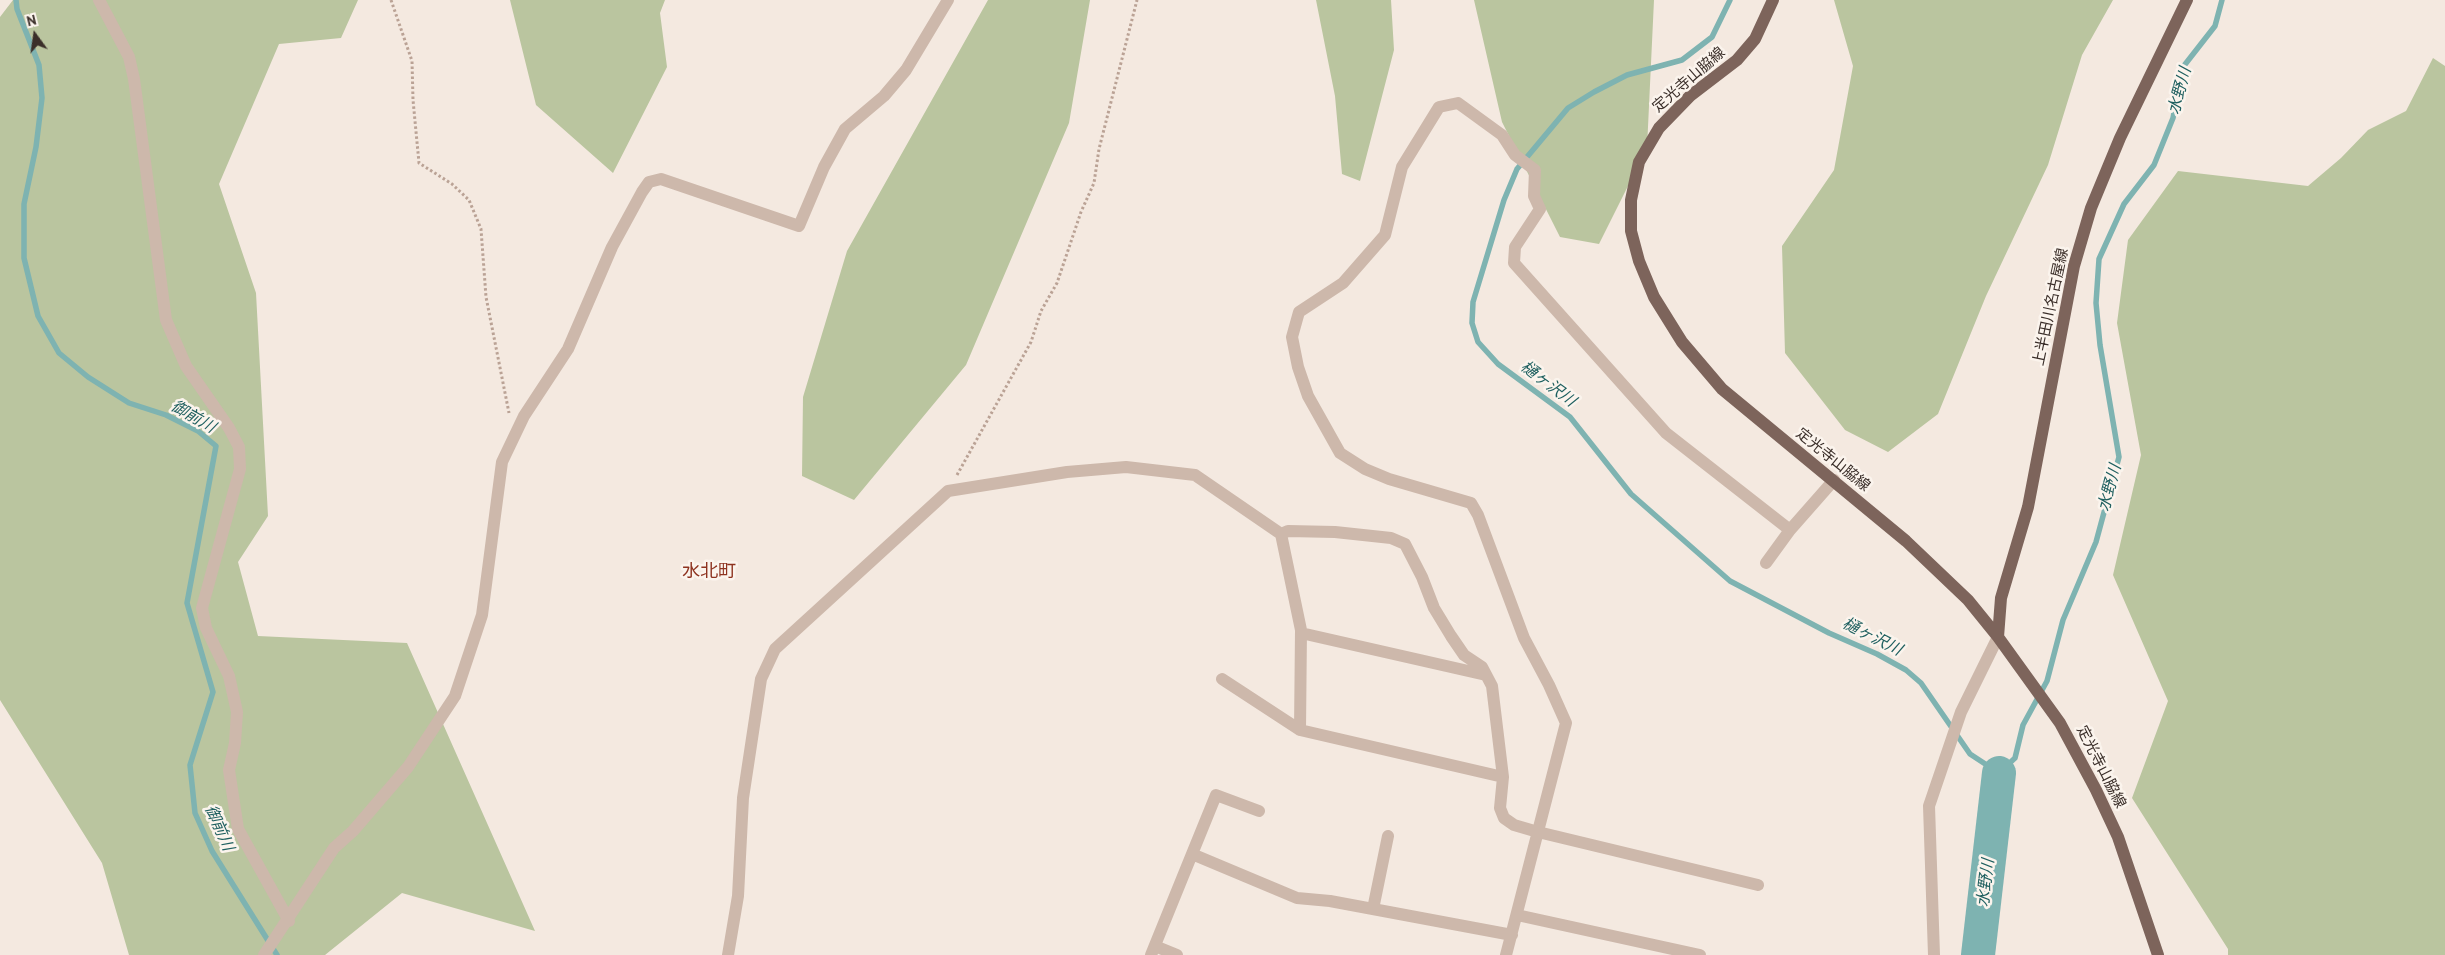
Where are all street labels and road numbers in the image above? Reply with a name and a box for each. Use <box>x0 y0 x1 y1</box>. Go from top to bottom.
street label: 定光寺山脇線 <box>1649 44 1729 116</box>
street label: 上半田川名古屋線 <box>2030 246 2072 368</box>
street label: 定光寺山脇線 <box>1792 425 1874 495</box>
street label: 定光寺山脇線 <box>2073 723 2129 811</box>

